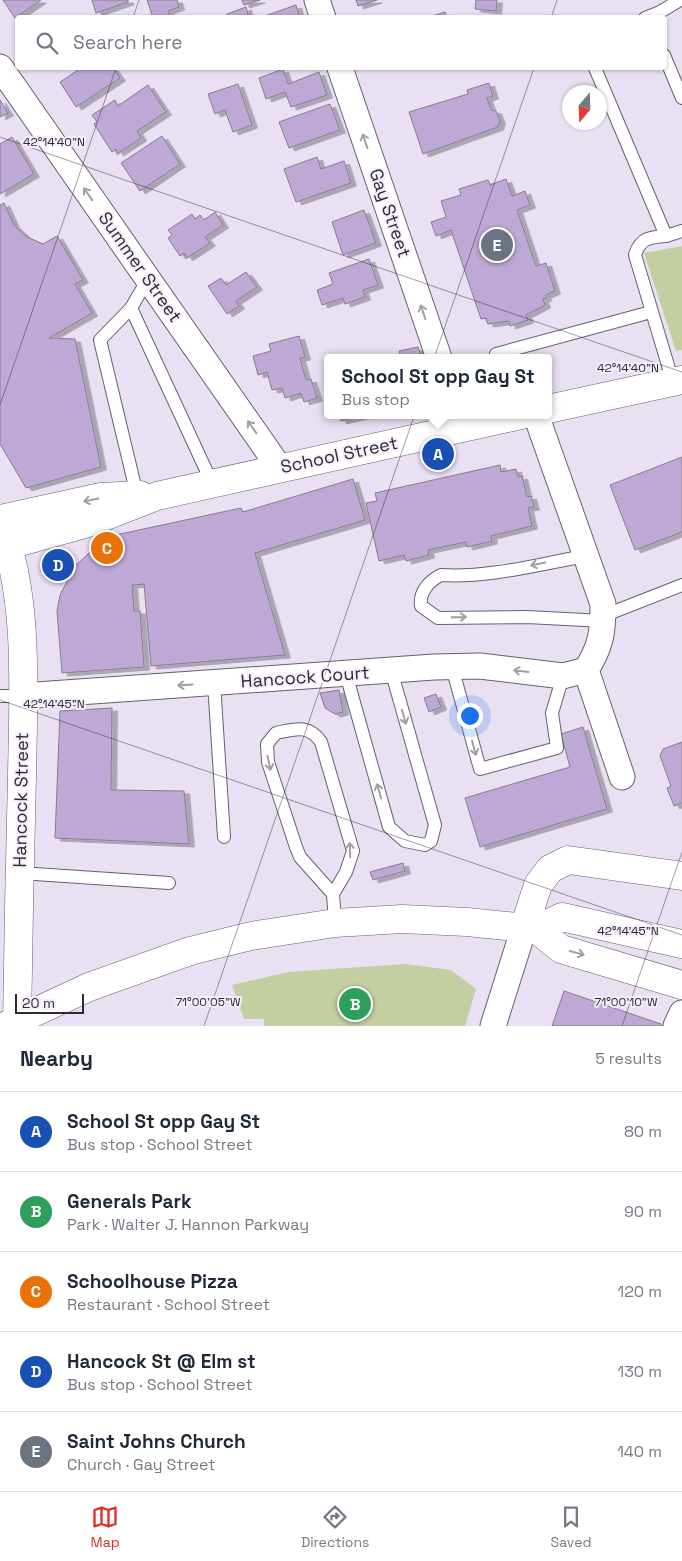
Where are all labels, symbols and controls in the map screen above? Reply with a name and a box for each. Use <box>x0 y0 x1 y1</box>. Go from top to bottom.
search box <box>15 15 667 70</box>
icon: search <box>33 29 61 57</box>
text: Search here <box>73 30 183 55</box>
north arrow <box>562 85 607 130</box>
one-way arrow <box>360 133 370 149</box>
text: 42°14'40"N <box>23 134 85 150</box>
street label: Gay Street <box>365 165 416 260</box>
one-way arrow <box>83 187 94 201</box>
street label: Summer Street <box>94 207 187 327</box>
pin: E <box>481 226 513 264</box>
one-way arrow <box>418 304 427 320</box>
popup <box>324 354 552 419</box>
text: 42°14'40"N <box>597 360 659 376</box>
text: School St opp Gay St <box>341 364 535 389</box>
text: Bus stop <box>341 389 410 410</box>
one-way arrow <box>247 420 257 434</box>
street label: School Street <box>278 431 400 478</box>
pin: A <box>422 435 454 473</box>
one-way arrow <box>83 495 99 505</box>
pin: C <box>91 529 123 567</box>
pin: D <box>42 546 74 584</box>
one-way arrow <box>531 560 547 569</box>
one-way arrow <box>451 613 467 622</box>
street label: Hancock Court <box>240 661 370 692</box>
one-way arrow <box>513 666 529 676</box>
one-way arrow <box>177 681 193 690</box>
text: 42°14'45"N <box>23 696 85 712</box>
your location <box>457 703 483 729</box>
one-way arrow <box>400 709 409 725</box>
street label: Hancock Street <box>8 732 33 868</box>
one-way arrow <box>470 739 479 755</box>
one-way arrow <box>265 755 274 771</box>
one-way arrow <box>373 783 383 799</box>
one-way arrow <box>346 843 355 859</box>
text: 42°14'45"N <box>597 923 659 939</box>
one-way arrow <box>568 949 584 959</box>
pin: B <box>339 985 371 1023</box>
scale bar <box>15 991 84 1014</box>
text: 20 m <box>22 994 55 1012</box>
text: 71°00'05"W <box>175 994 241 1010</box>
text: 71°00'10"W <box>595 994 658 1010</box>
text: Nearby <box>20 1045 93 1072</box>
text: 5 results <box>595 1048 662 1069</box>
text: School St opp Gay St <box>67 1109 260 1134</box>
text: A <box>31 1121 41 1142</box>
text: 80 m <box>624 1121 662 1142</box>
text: Bus stop · School Street <box>67 1134 253 1155</box>
text: Generals Park <box>67 1189 192 1214</box>
text: B <box>31 1201 41 1222</box>
text: 90 m <box>624 1201 662 1222</box>
text: Park · Walter J. Hannon Parkway <box>67 1214 309 1235</box>
text: Schoolhouse Pizza <box>67 1269 238 1294</box>
text: C <box>31 1281 41 1302</box>
text: 120 m <box>618 1281 662 1302</box>
text: Restaurant · School Street <box>67 1294 270 1315</box>
text: Hancock St @ Elm st <box>67 1349 256 1374</box>
text: D <box>31 1361 41 1382</box>
text: 130 m <box>618 1361 662 1382</box>
text: Bus stop · School Street <box>67 1374 253 1395</box>
text: Saint Johns Church <box>67 1429 246 1454</box>
text: E <box>32 1441 40 1462</box>
text: 140 m <box>617 1441 662 1462</box>
text: Church · Gay Street <box>67 1454 215 1475</box>
tab: Map <box>91 1503 120 1551</box>
tab: Directions <box>301 1503 369 1551</box>
tab: Saved <box>551 1503 591 1551</box>

